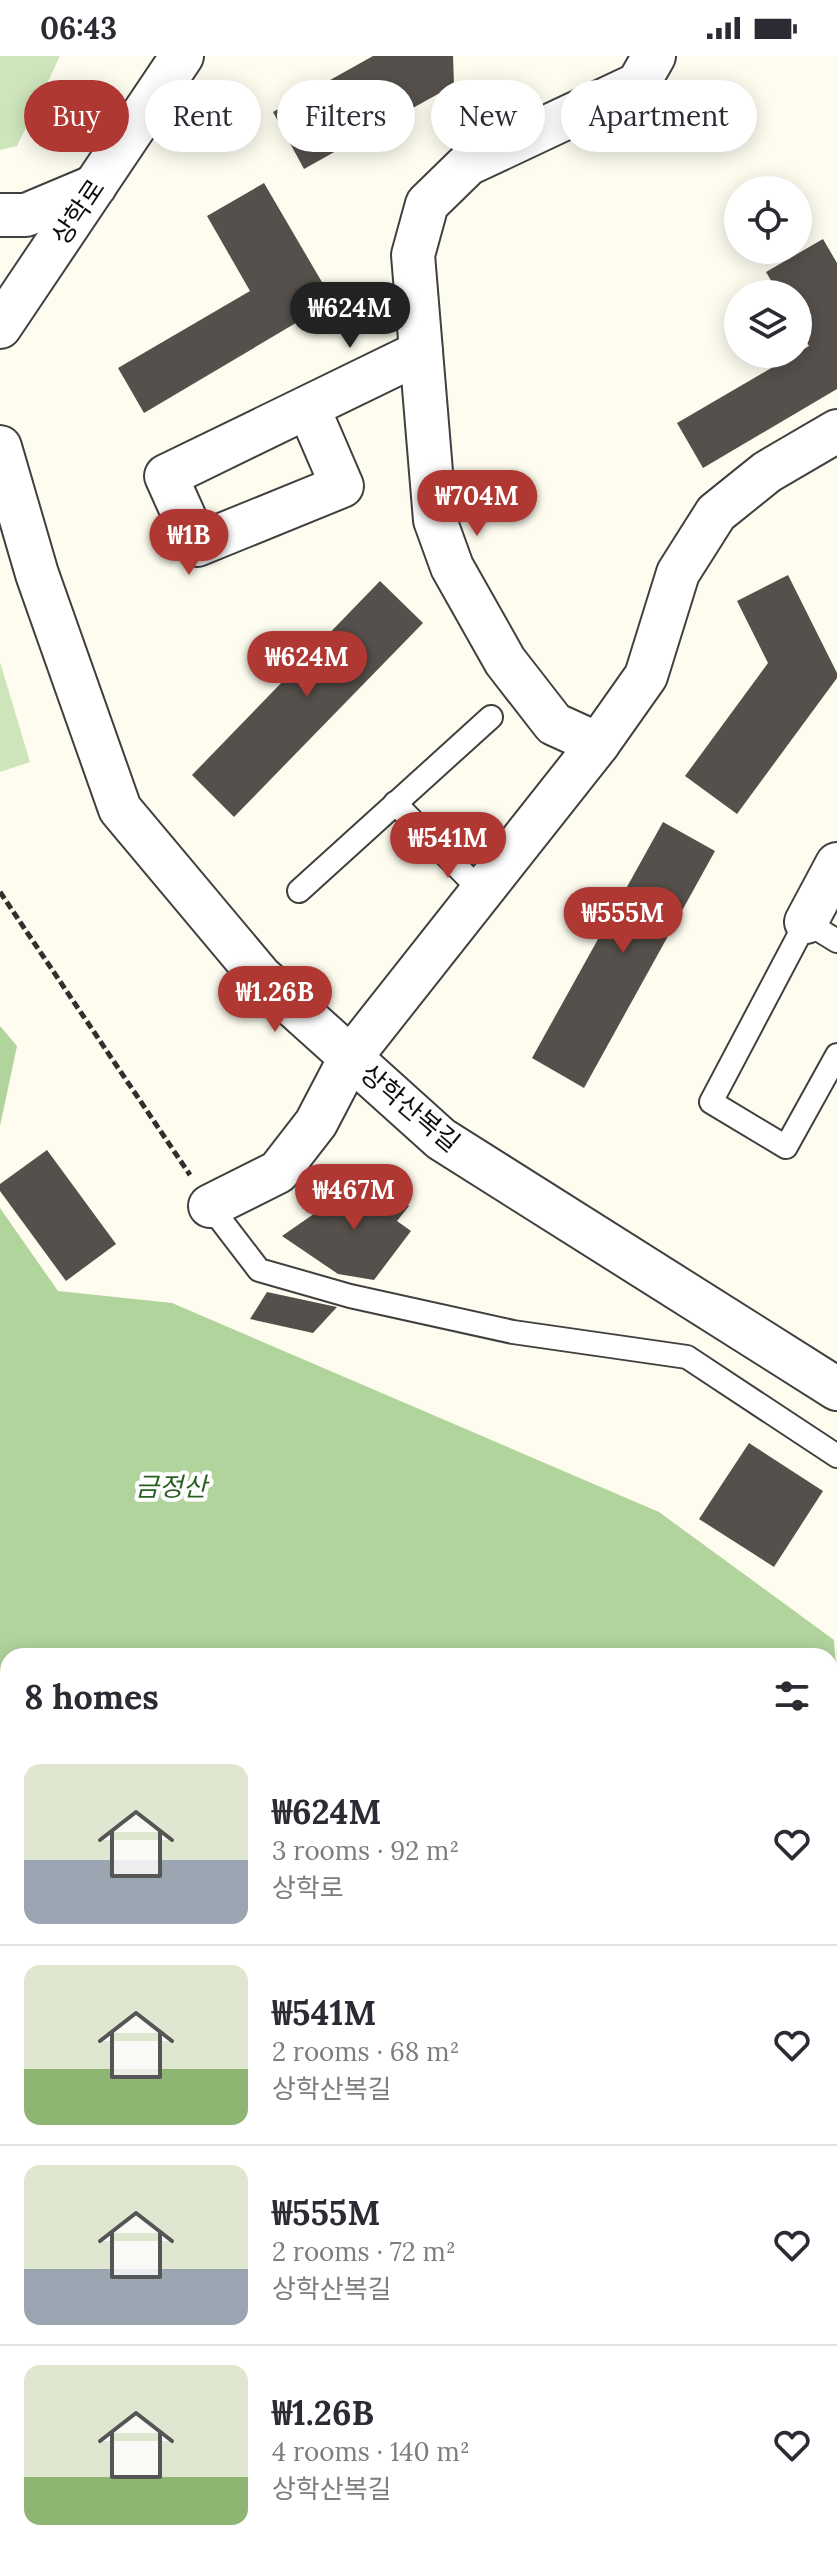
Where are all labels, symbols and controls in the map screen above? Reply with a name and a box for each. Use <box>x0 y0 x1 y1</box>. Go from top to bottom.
text: 06:43 <box>40 9 117 47</box>
chip: Buy <box>24 80 129 152</box>
chip: Rent <box>145 80 261 152</box>
chip: Filters <box>277 80 415 152</box>
chip: New <box>431 80 545 152</box>
chip: Apartment <box>561 80 757 152</box>
street label: 상학로 <box>44 173 111 251</box>
map controls <box>724 176 812 368</box>
button: locate <box>724 176 812 264</box>
button: layers <box>724 280 812 368</box>
pin: ₩624M <box>294 282 406 350</box>
text: ₩624M <box>308 291 392 324</box>
pin: ₩704M <box>421 470 533 538</box>
text: ₩704M <box>435 479 519 512</box>
pin: ₩1B <box>150 509 228 577</box>
text: ₩1B <box>167 518 211 551</box>
pin: ₩624M <box>251 631 363 699</box>
text: ₩624M <box>265 640 349 673</box>
pin: ₩541M <box>392 812 504 880</box>
text: ₩541M <box>408 821 488 854</box>
pin: ₩555M <box>567 887 679 955</box>
text: ₩555M <box>582 896 664 929</box>
pin: ₩1.26B <box>210 966 340 1034</box>
text: ₩1.26B <box>236 975 314 1008</box>
street label: 상학산복길 <box>354 1057 467 1159</box>
pin: ₩467M <box>298 1164 410 1232</box>
text: ₩467M <box>313 1173 395 1206</box>
park label: 금정산 <box>135 1470 210 1503</box>
icon: filters <box>770 1674 814 1718</box>
text: 8 homes <box>24 1675 159 1718</box>
text: ₩624M <box>272 1790 381 1833</box>
icon: home <box>88 1796 184 1892</box>
icon: heart <box>770 1822 814 1866</box>
text: 3 rooms · 92 m² <box>272 1834 459 1867</box>
text: 상학로 <box>272 1871 344 1904</box>
text: ₩541M <box>272 1991 376 2034</box>
icon: home <box>88 1997 184 2093</box>
icon: heart <box>770 2023 814 2067</box>
text: 2 rooms · 68 m² <box>272 2035 460 2068</box>
text: 상학산복길 <box>272 2072 392 2105</box>
text: ₩555M <box>272 2191 380 2234</box>
icon: home <box>88 2197 184 2293</box>
icon: heart <box>770 2223 814 2267</box>
text: 2 rooms · 72 m² <box>272 2235 456 2268</box>
text: 상학산복길 <box>272 2272 392 2305</box>
text: ₩1.26B <box>272 2391 374 2434</box>
icon: home <box>88 2397 184 2493</box>
icon: heart <box>770 2423 814 2467</box>
text: 4 rooms · 140 m² <box>272 2435 470 2468</box>
text: 상학산복길 <box>272 2472 392 2505</box>

